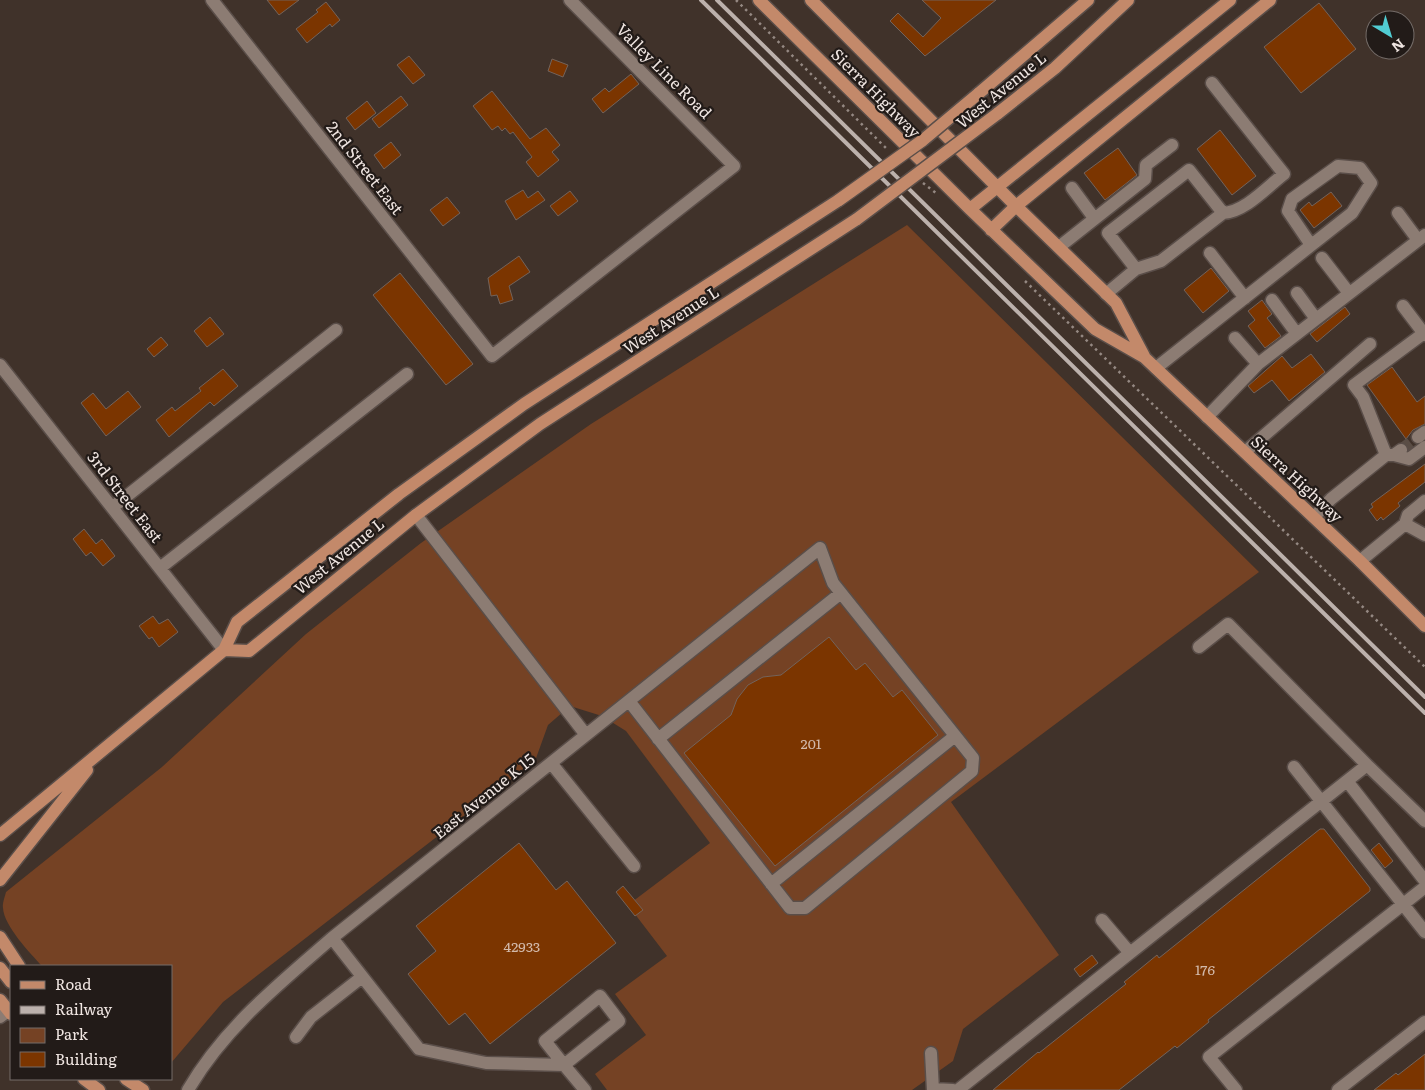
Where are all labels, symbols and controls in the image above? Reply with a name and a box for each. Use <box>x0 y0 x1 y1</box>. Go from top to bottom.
north arrow <box>1365 10 1415 60</box>
street label: Valley Line Road <box>611 17 718 124</box>
text: N <box>1388 35 1409 58</box>
street label: Sierra Highway <box>826 42 927 143</box>
street label: West Avenue L <box>950 45 1051 133</box>
street label: 2nd Street East <box>322 116 410 220</box>
street label: West Avenue L <box>618 279 723 359</box>
street label: Sierra Highway <box>1246 429 1350 528</box>
street label: 3rd Street East <box>82 446 170 548</box>
street label: West Avenue L <box>288 511 389 599</box>
house number: 201 <box>801 733 822 753</box>
street label: East Avenue K 15 <box>427 747 539 844</box>
house number: 42933 <box>504 936 540 956</box>
house number: 176 <box>1195 959 1215 979</box>
legend <box>10 965 172 1080</box>
text: Road <box>55 972 91 995</box>
text: Railway <box>55 997 113 1020</box>
text: Park <box>55 1022 89 1045</box>
text: Building <box>55 1047 117 1070</box>

